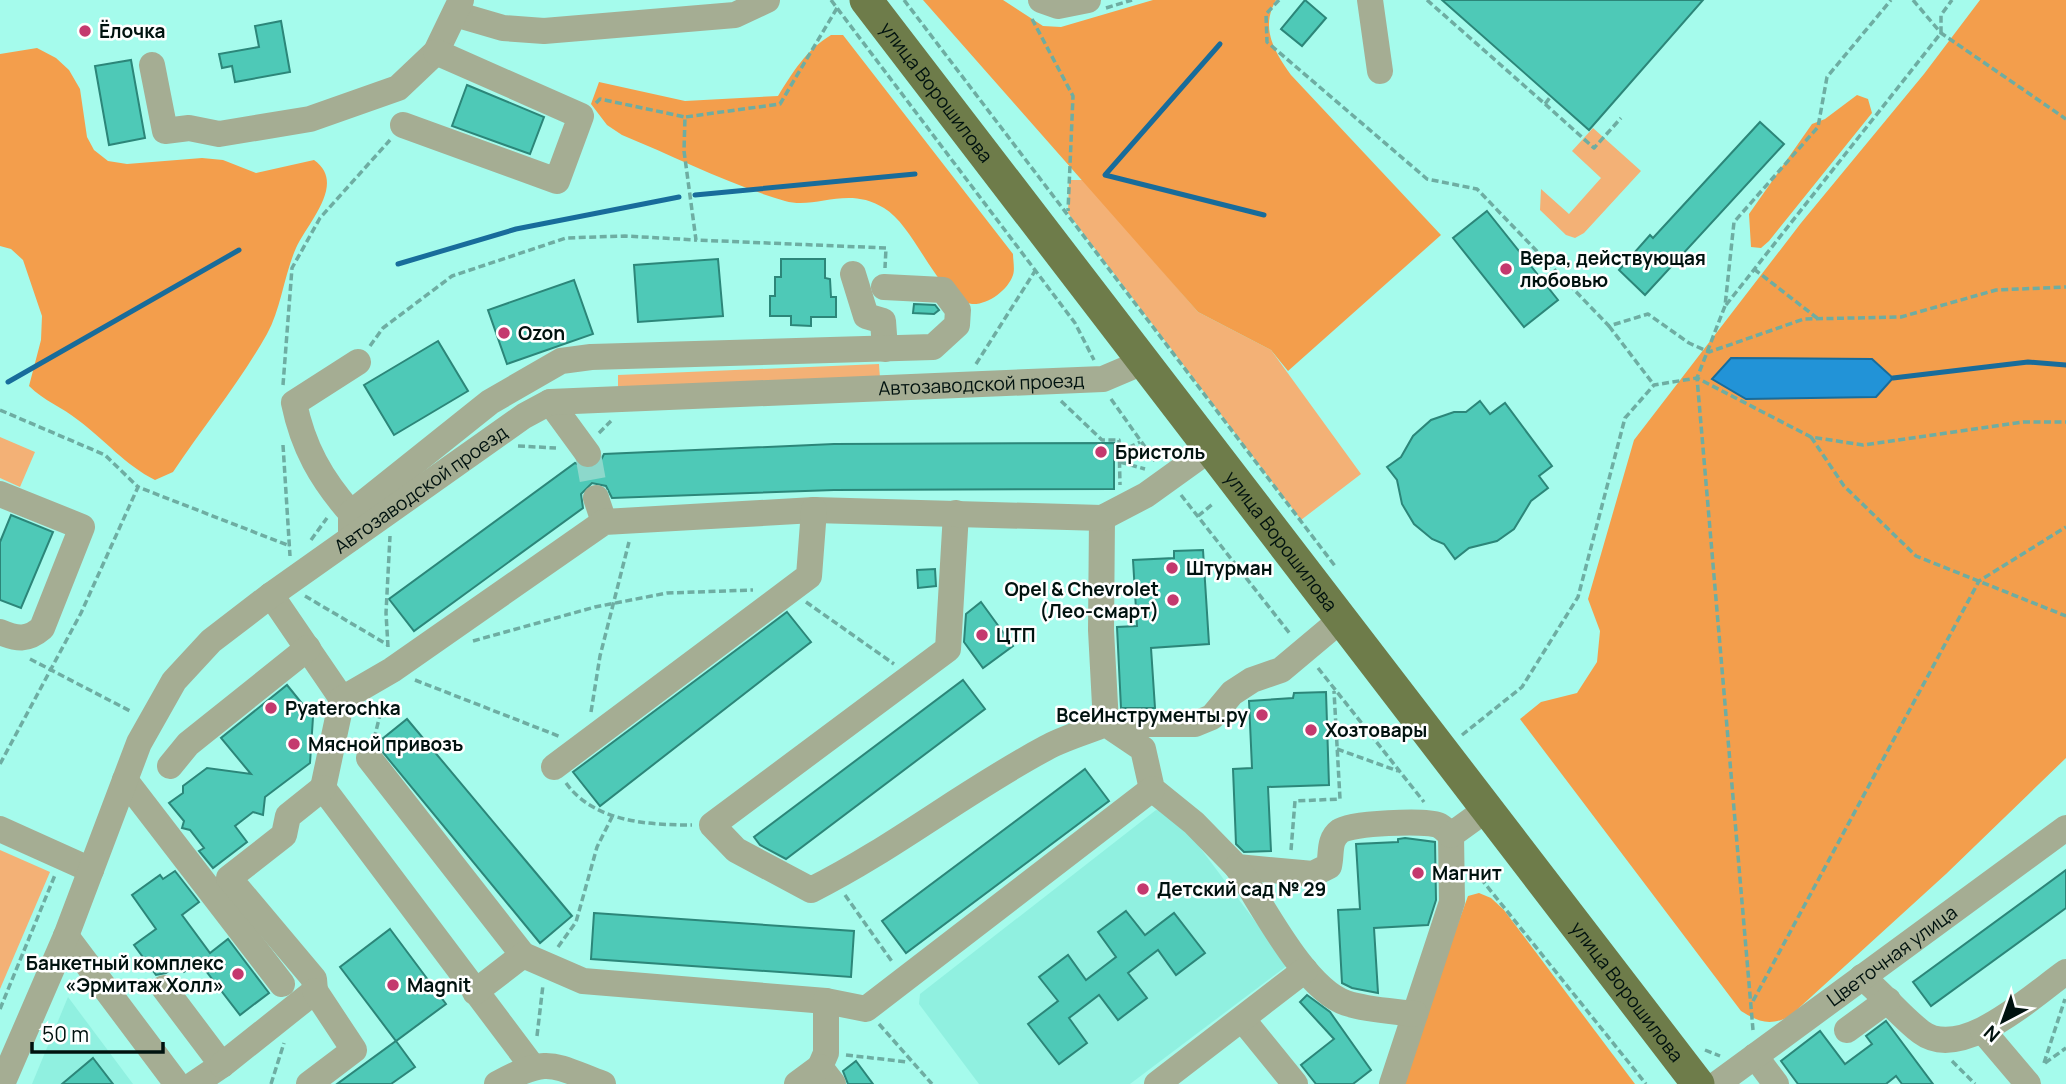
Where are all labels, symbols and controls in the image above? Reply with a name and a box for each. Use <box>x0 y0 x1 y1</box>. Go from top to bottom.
street label: улица Ворошилова <box>874 16 999 168</box>
place label: Ёлочка <box>99 18 165 44</box>
marker: Ёлочка <box>77 23 93 39</box>
place label: Вера, действующая любовью <box>1520 245 1706 293</box>
marker: Вера, действующая любовью <box>1498 261 1514 277</box>
place label: Ozon <box>518 320 565 346</box>
marker: Ozon <box>496 325 512 341</box>
street label: Автозаводской проезд <box>878 367 1085 401</box>
street label: Автозаводской проезд <box>329 419 512 559</box>
place label: Бристоль <box>1115 439 1205 465</box>
marker: Бристоль <box>1093 444 1109 460</box>
street label: улица Ворошилова <box>1219 465 1344 617</box>
place label: Штурман <box>1186 555 1273 581</box>
marker: Штурман <box>1164 560 1180 576</box>
place label: Opel & Chevrolet (Лео-смарт) <box>1004 576 1159 624</box>
marker: Opel & Chevrolet (Лео-смарт) <box>1165 592 1181 608</box>
place label: ЦТП <box>996 622 1036 648</box>
marker: ЦТП <box>974 627 990 643</box>
place label: Pyaterochka <box>285 695 401 721</box>
marker: Pyaterochka <box>263 700 279 716</box>
place label: ВсеИнструменты.ру <box>1056 702 1248 728</box>
marker: ВсеИнструменты.ру <box>1254 707 1270 723</box>
place label: Хозтовары <box>1325 717 1427 743</box>
marker: Хозтовары <box>1303 722 1319 738</box>
place label: Мясной привозъ <box>308 731 463 757</box>
marker: Мясной привозъ <box>286 736 302 752</box>
place label: Магнит <box>1432 860 1502 886</box>
marker: Магнит <box>1410 865 1426 881</box>
place label: Детский сад № 29 <box>1157 876 1326 902</box>
marker: Детский сад № 29 <box>1135 881 1151 897</box>
street label: Цветочная улица <box>1822 899 1962 1012</box>
street label: улица Ворошилова <box>1565 916 1689 1067</box>
place label: Банкетный комплекс «Эрмитаж Холл» <box>26 950 224 998</box>
marker: Банкетный комплекс «Эрмитаж Холл» <box>230 966 246 982</box>
place label: Magnit <box>407 972 471 998</box>
marker: Magnit <box>385 977 401 993</box>
north arrow <box>1968 986 2038 1056</box>
scale bar <box>32 1010 163 1054</box>
text: 50 m <box>42 1020 89 1048</box>
text: N <box>1978 1020 2006 1048</box>

